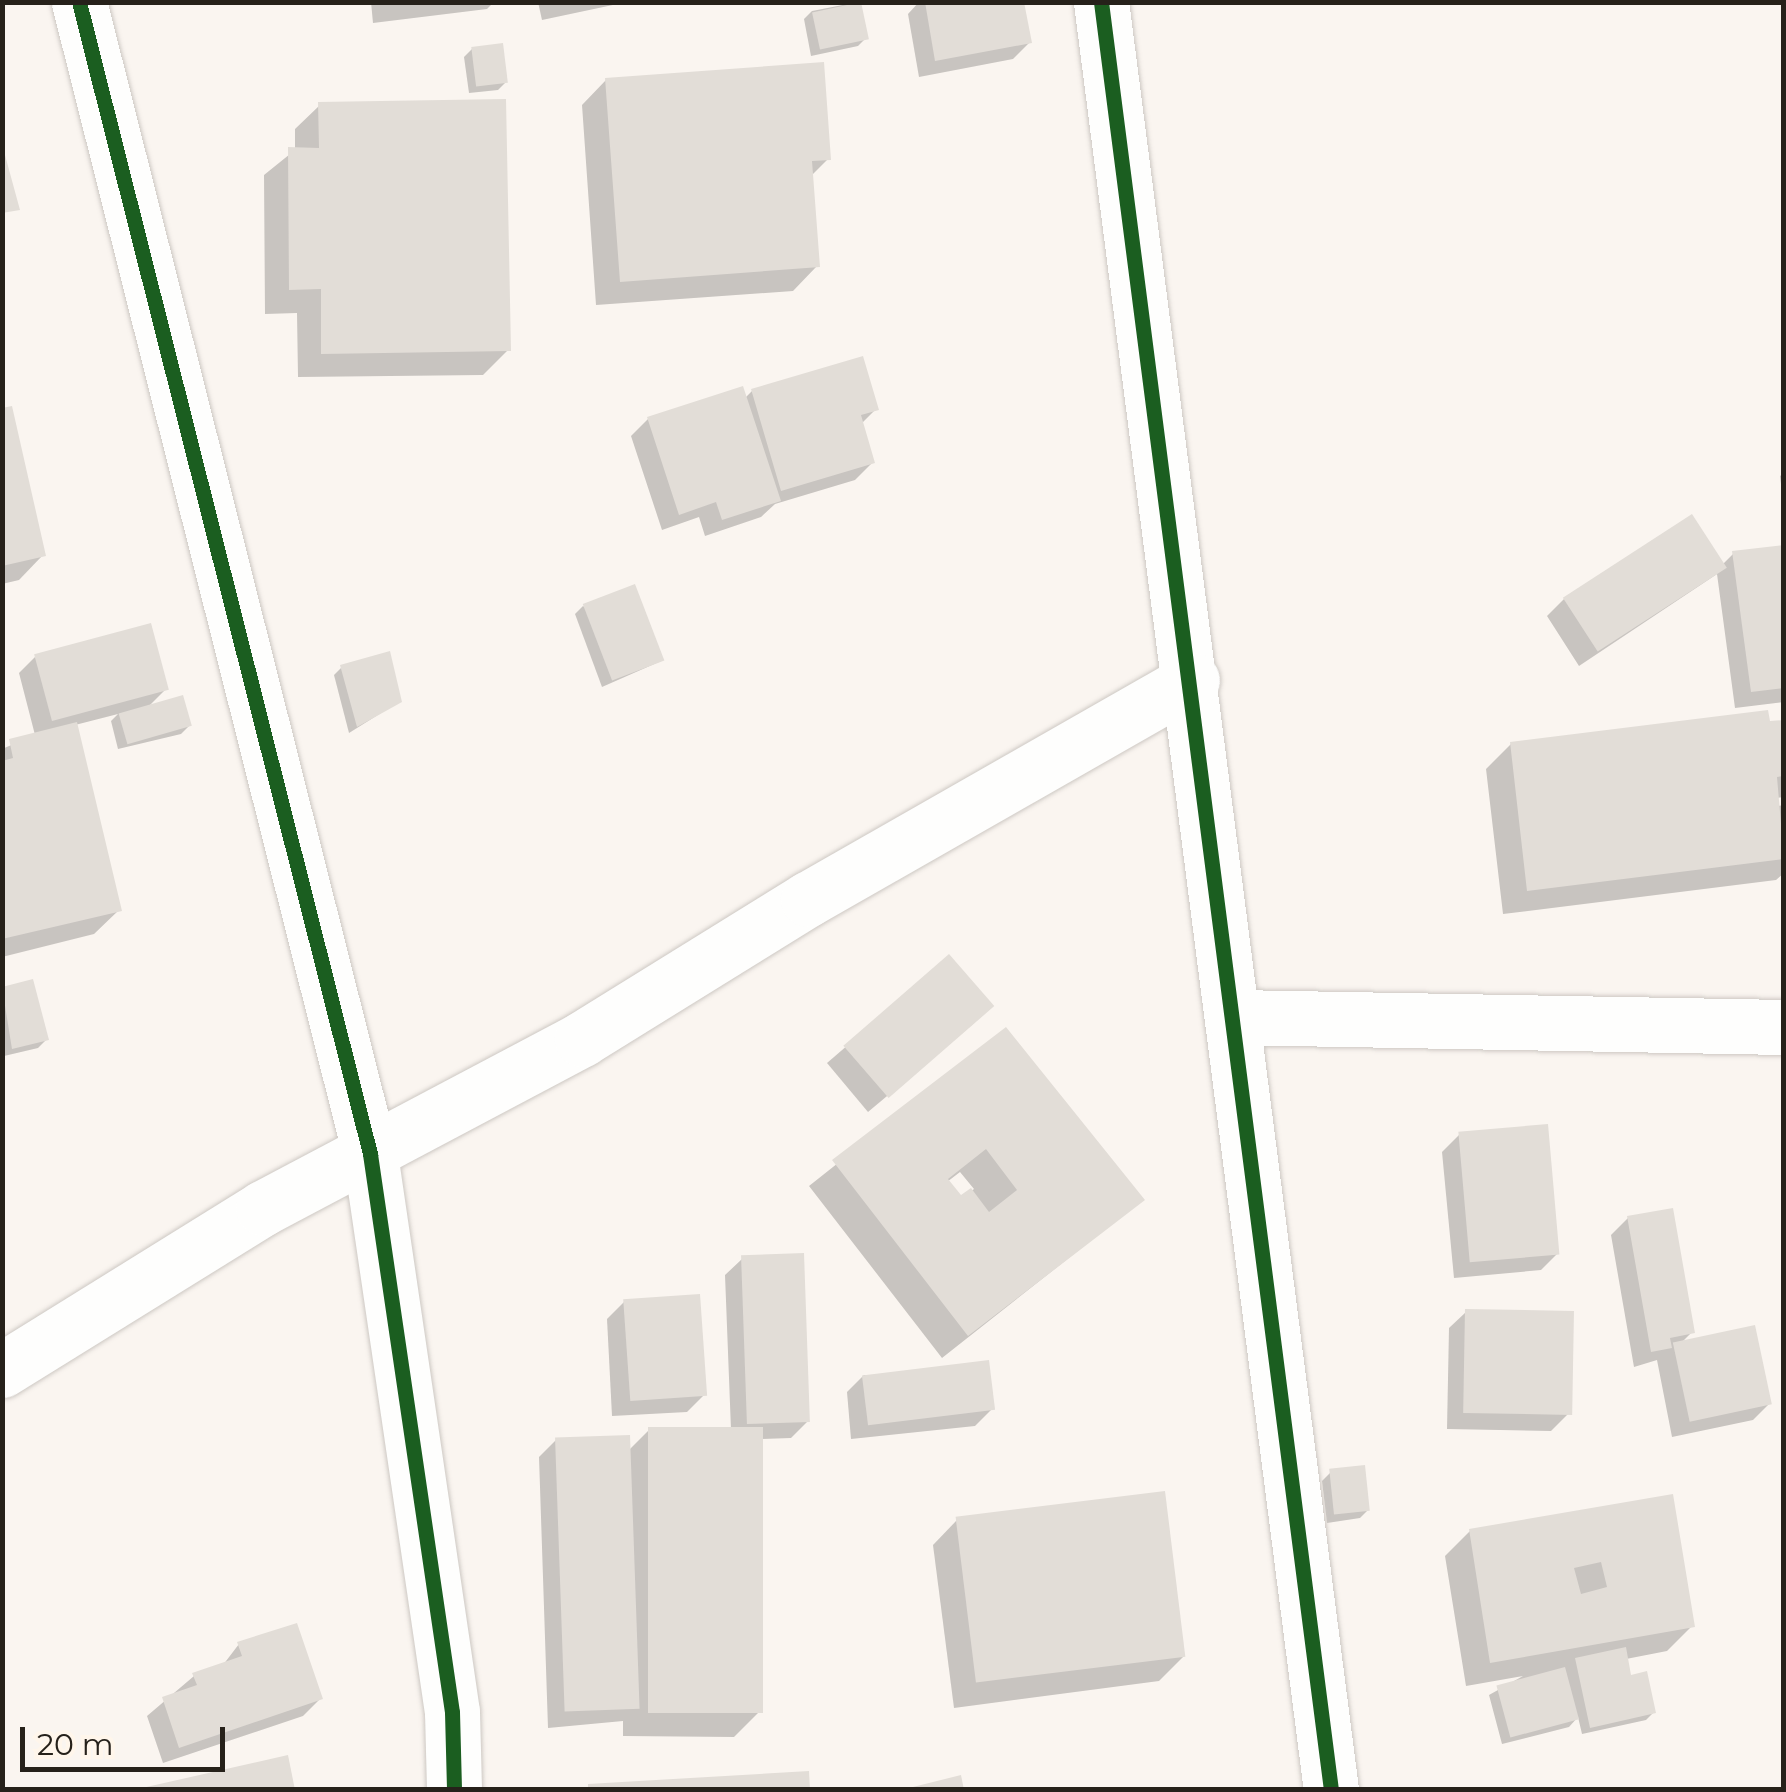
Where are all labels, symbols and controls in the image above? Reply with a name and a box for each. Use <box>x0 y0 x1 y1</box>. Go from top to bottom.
scale bar <box>25 1707 230 1769</box>
text: 20 m <box>37 1726 114 1763</box>

